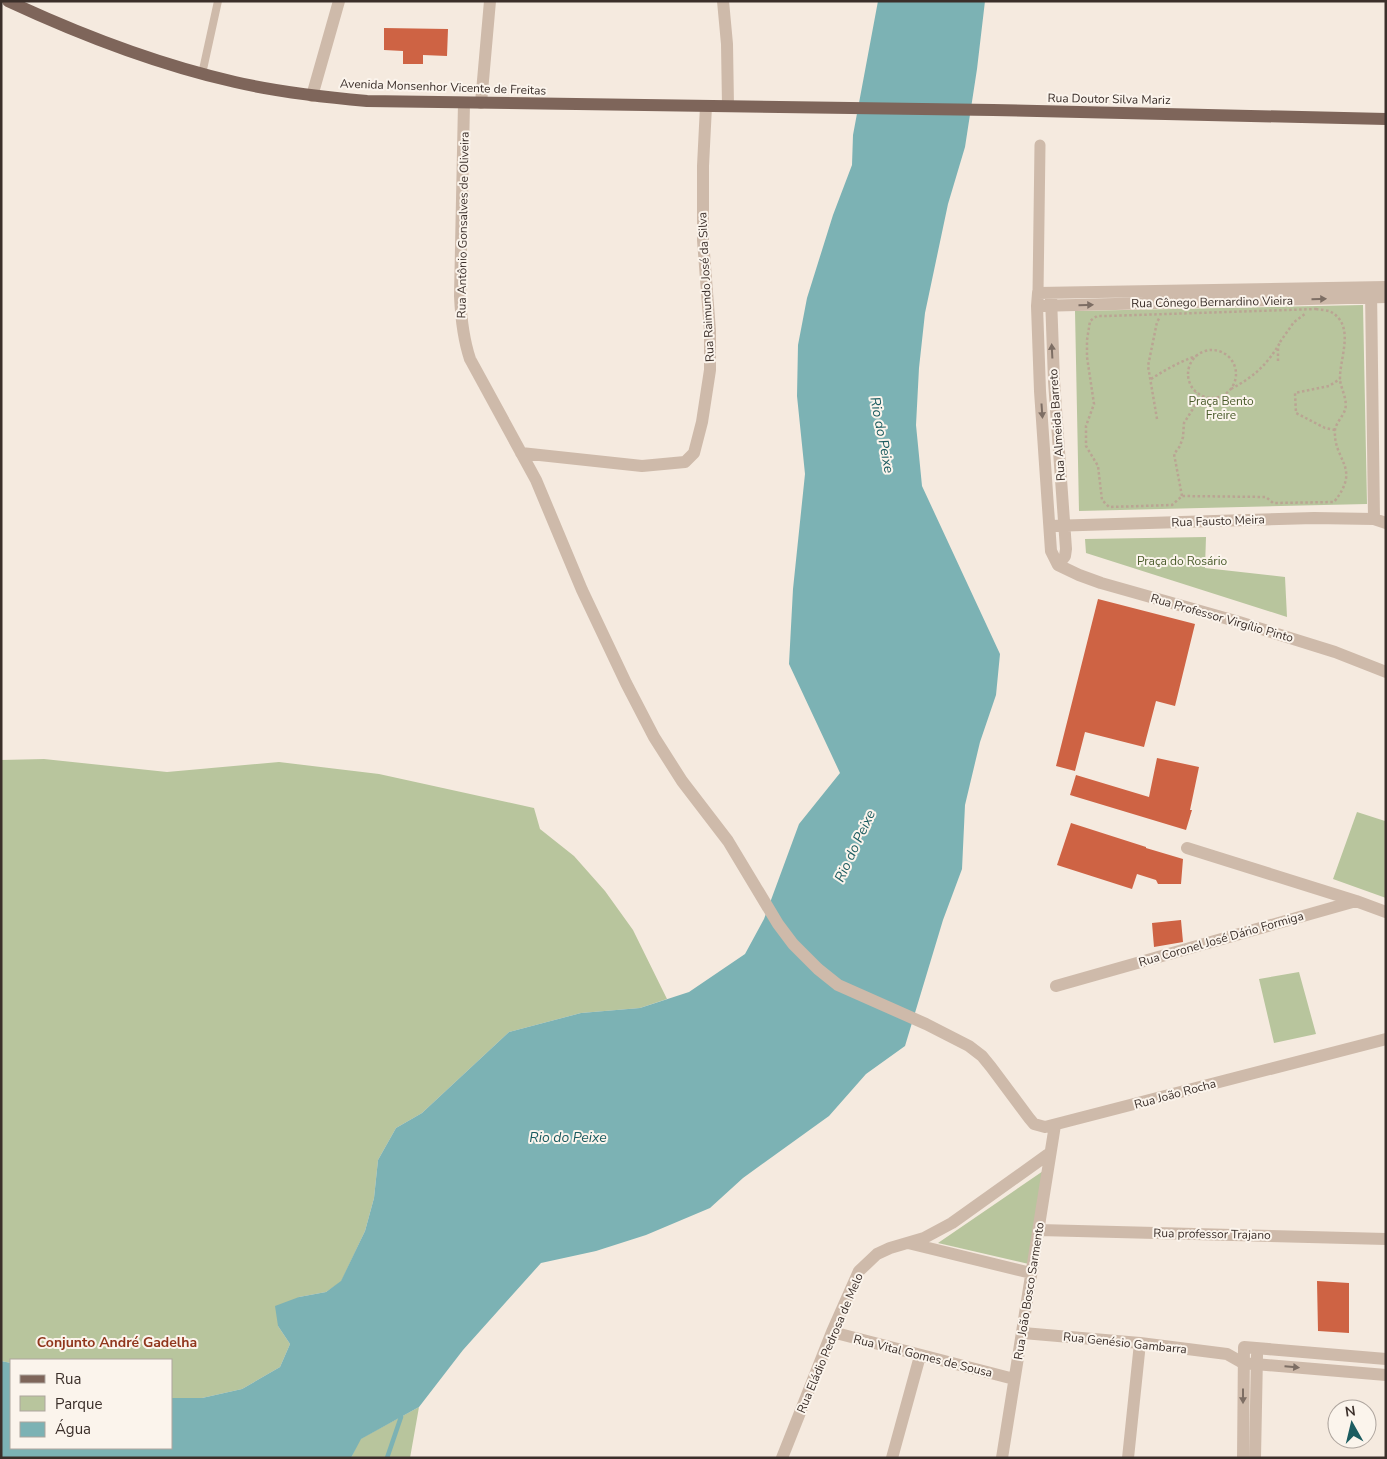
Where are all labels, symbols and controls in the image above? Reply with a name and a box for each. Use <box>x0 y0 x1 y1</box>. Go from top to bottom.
street label: Avenida Monsenhor Vicente de Freitas <box>340 75 547 99</box>
street label: Rua Doutor Silva Mariz <box>1047 90 1171 108</box>
street label: Rua Antônio Gonsalves de Oliveira <box>453 131 473 319</box>
street label: Rua Raimundo José da Silva <box>694 212 718 362</box>
street label: Rua Cônego Bernardino Vieira <box>1131 293 1293 311</box>
one-way arrow <box>1311 295 1327 303</box>
one-way arrow <box>1078 301 1094 309</box>
one-way arrow <box>1048 343 1056 359</box>
street label: Rua Almeida Barreto <box>1045 368 1069 482</box>
park label: Praça Bento Freire <box>1188 393 1254 423</box>
water label: Rio do Peixe <box>865 395 899 475</box>
one-way arrow <box>1038 404 1046 420</box>
street label: Rua Fausto Meira <box>1171 511 1265 531</box>
park label: Praça do Rosário <box>1137 553 1227 569</box>
street label: Rua Professor Virgílio Pinto <box>1149 590 1295 646</box>
water label: Rio do Peixe <box>830 806 880 885</box>
street label: Rua Coronel José Dário Formiga <box>1137 908 1305 970</box>
street label: Rua João Rocha <box>1132 1075 1218 1113</box>
water label: Rio do Peixe <box>529 1128 607 1147</box>
street label: Rua João Bosco Sarmento <box>1010 1221 1048 1361</box>
street label: Rua professor Trajano <box>1153 1225 1271 1243</box>
street label: Rua Eládio Pedrosa de Melo <box>793 1270 867 1416</box>
street label: Rua Genésio Gambarra <box>1062 1329 1188 1357</box>
street label: Rua Vital Gomes de Sousa <box>852 1331 994 1381</box>
district label: Conjunto André Gadelha <box>37 1333 197 1352</box>
legend <box>10 1359 172 1449</box>
one-way arrow <box>1284 1363 1300 1371</box>
text: Rua <box>55 1369 81 1389</box>
one-way arrow <box>1239 1388 1247 1404</box>
text: Parque <box>55 1394 103 1414</box>
north arrow <box>1327 1399 1377 1449</box>
text: N <box>1344 1401 1357 1422</box>
text: Água <box>55 1419 91 1439</box>

